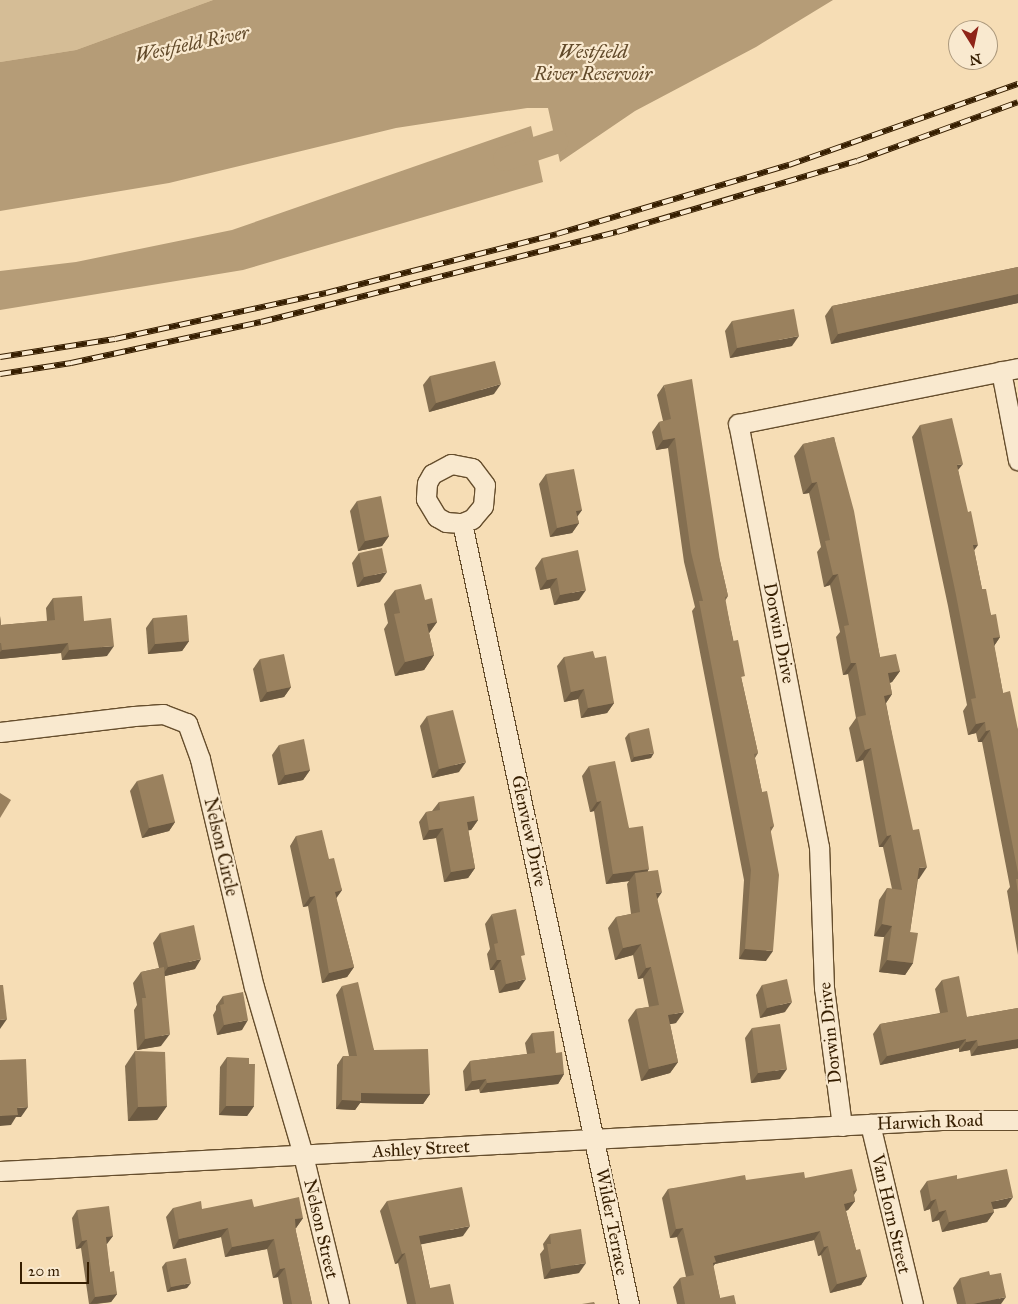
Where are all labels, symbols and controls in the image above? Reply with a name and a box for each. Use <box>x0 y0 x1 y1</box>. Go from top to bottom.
north arrow <box>948 20 998 70</box>
water label: Westfield River <box>133 21 251 67</box>
water label: Westfield River Reservoir <box>534 41 652 85</box>
text: N <box>968 50 983 69</box>
street label: Dorwin Drive <box>759 581 799 685</box>
street label: Glenview Drive <box>507 773 551 889</box>
street label: Nelson Circle <box>199 796 243 898</box>
street label: Dorwin Drive <box>814 981 846 1085</box>
street label: Harwich Road <box>876 1109 984 1135</box>
street label: Ashley Street <box>372 1136 470 1162</box>
street label: Van Horn Street <box>867 1152 915 1276</box>
street label: Wilder Terrace <box>591 1167 633 1277</box>
street label: Nelson Street <box>299 1177 343 1281</box>
scale bar <box>22 1252 91 1284</box>
text: 20 m <box>28 1262 60 1280</box>

